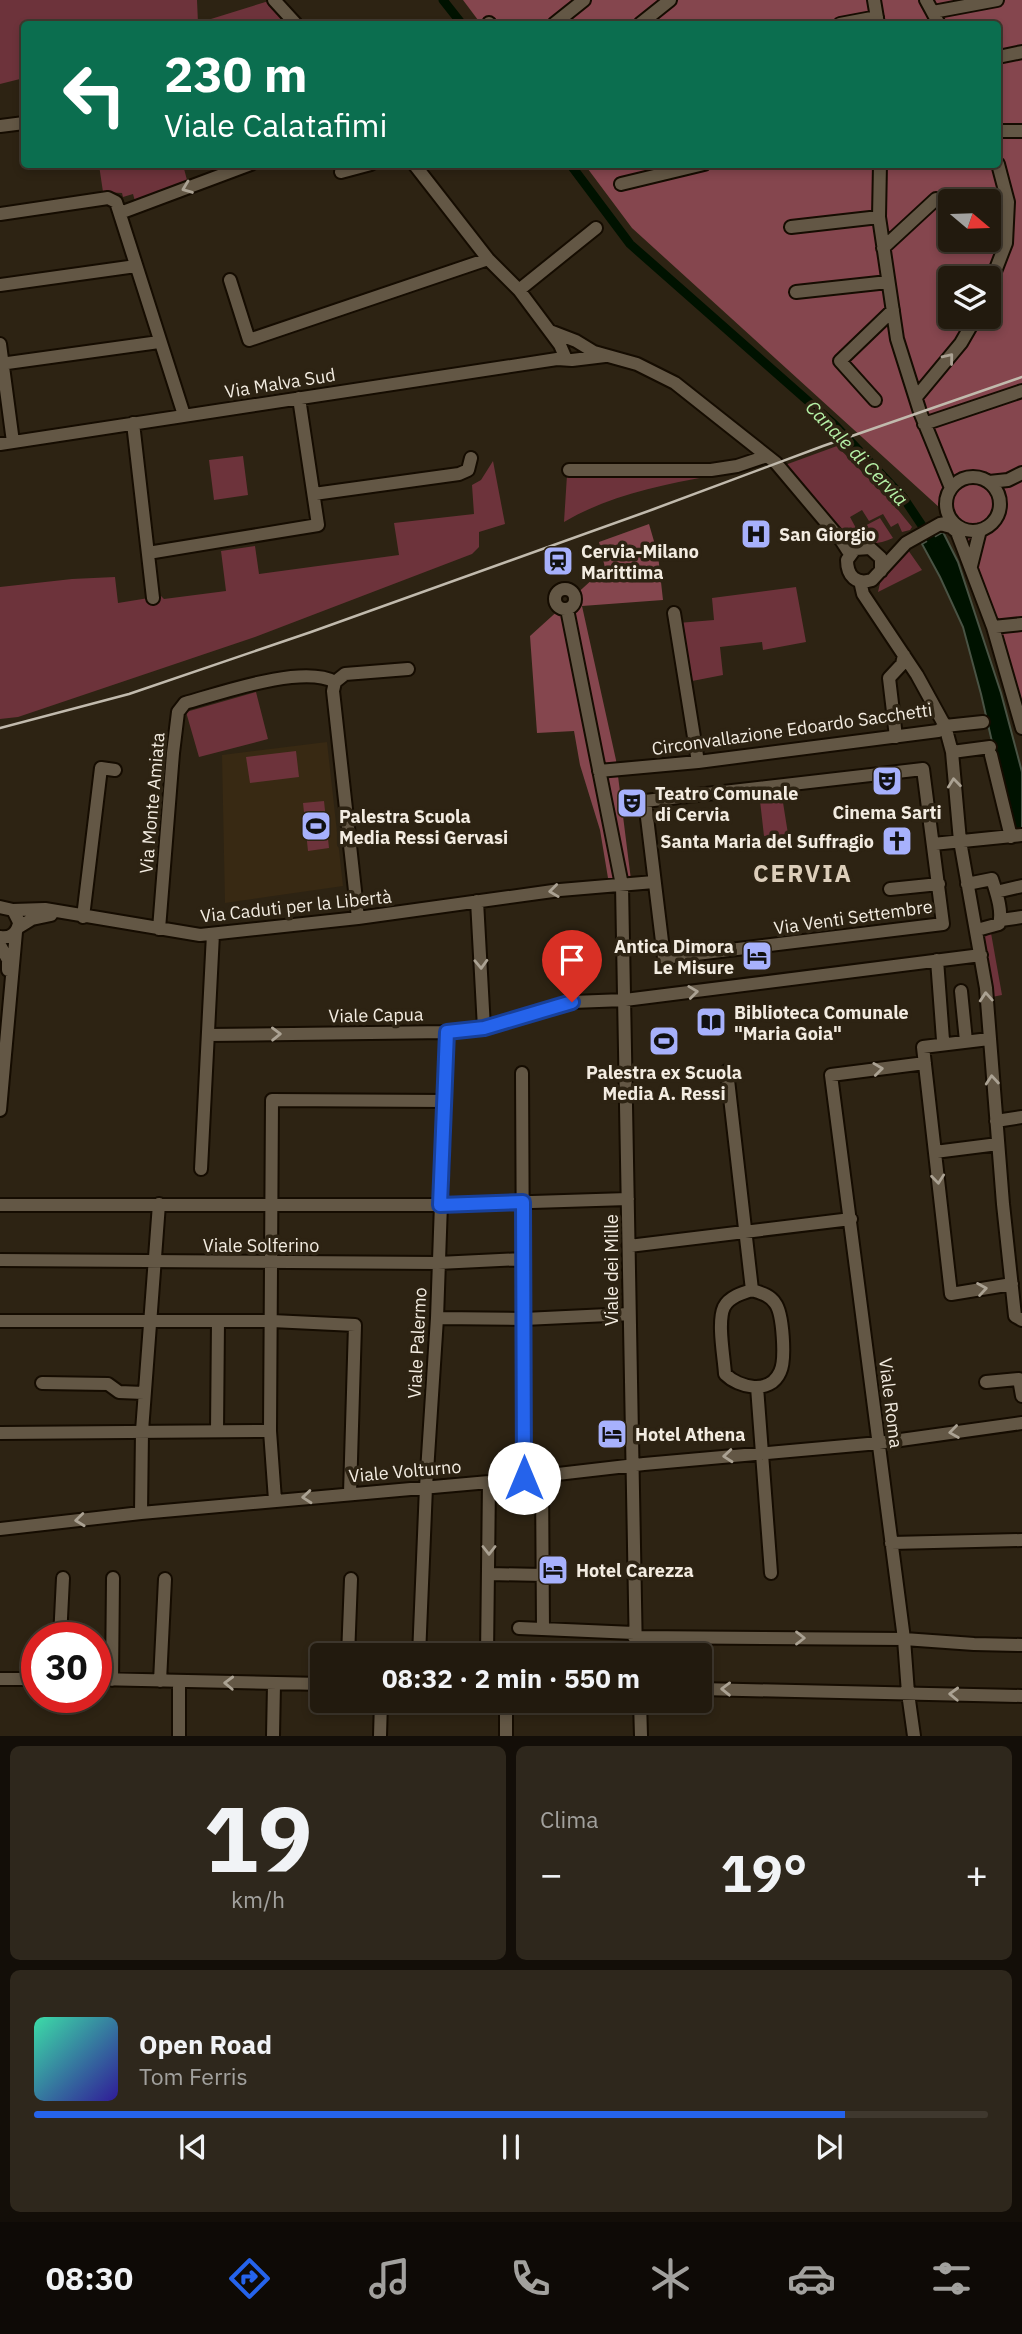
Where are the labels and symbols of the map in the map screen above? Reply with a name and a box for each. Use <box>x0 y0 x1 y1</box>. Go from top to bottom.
one-way arrow <box>181 180 193 194</box>
north arrow <box>938 189 1001 252</box>
one-way arrow <box>940 353 953 365</box>
street label: Via Malva Sud <box>223 363 337 403</box>
water label: Canale di Cervia <box>801 395 913 511</box>
hospital icon: San Giorgio <box>739 517 773 551</box>
place label: San Giorgio <box>779 523 876 546</box>
place label: Cervia-Milano Marittima <box>581 540 699 584</box>
station icon: Cervia-Milano Marittima <box>541 544 575 578</box>
street label: Circonvallazione Edoardo Sacchetti <box>650 698 934 760</box>
street label: Via Monte Amiata <box>134 731 170 875</box>
theatre icon: Cinema Sarti <box>870 764 904 798</box>
one-way arrow <box>947 777 962 789</box>
place label: Teatro Comunale di Cervia <box>655 782 798 826</box>
theatre icon: Teatro Comunale di Cervia <box>615 786 649 820</box>
place label: Cinema Sarti <box>832 801 942 824</box>
place label: Palestra Scuola Media Ressi Gervasi <box>339 805 508 849</box>
sports icon: Palestra Scuola Media Ressi Gervasi <box>299 809 333 843</box>
church icon: Santa Maria del Suffragio <box>880 824 914 858</box>
place label: Santa Maria del Suffragio <box>660 830 874 853</box>
district label: CERVIA <box>753 857 853 889</box>
street label: Via Caduti per la Libertà <box>199 884 393 927</box>
one-way arrow <box>548 884 560 899</box>
street label: Via Venti Settembre <box>772 894 934 940</box>
pin <box>542 930 602 1002</box>
place label: Antica Dimora Le Misure <box>614 935 734 979</box>
hotel icon: Antica Dimora Le Misure <box>740 939 774 973</box>
one-way arrow <box>474 959 489 970</box>
one-way arrow <box>687 984 699 999</box>
one-way arrow <box>979 991 994 1002</box>
place label: Biblioteca Comunale "Maria Goia" <box>734 1001 909 1045</box>
street label: Viale Capua <box>328 1003 424 1027</box>
library icon: Biblioteca Comunale "Maria Goia" <box>694 1005 728 1039</box>
sports icon: Palestra ex Scuola Media A. Ressi <box>647 1024 681 1058</box>
one-way arrow <box>272 1026 282 1042</box>
place label: Palestra ex Scuola Media A. Ressi <box>586 1061 742 1105</box>
one-way arrow <box>872 1061 884 1076</box>
one-way arrow <box>985 1074 1000 1085</box>
one-way arrow <box>931 1173 946 1185</box>
street label: Viale dei Mille <box>600 1214 623 1326</box>
street label: Viale Solferino <box>203 1234 319 1257</box>
one-way arrow <box>976 1282 987 1297</box>
street label: Viale Palermo <box>403 1287 431 1399</box>
street label: Viale Roma <box>874 1357 908 1450</box>
hotel icon: Hotel Athena <box>595 1417 629 1451</box>
place label: Hotel Athena <box>635 1423 745 1446</box>
one-way arrow <box>949 1425 960 1440</box>
position arrow <box>487 1441 561 1515</box>
one-way arrow <box>722 1448 733 1463</box>
street label: Viale Volturno <box>348 1455 462 1487</box>
one-way arrow <box>301 1489 312 1504</box>
one-way arrow <box>75 1512 86 1527</box>
one-way arrow <box>481 1545 497 1556</box>
hotel icon: Hotel Carezza <box>536 1553 570 1587</box>
place label: Hotel Carezza <box>576 1559 694 1582</box>
speed limit sign: 30 <box>21 1622 112 1713</box>
one-way arrow <box>796 1630 806 1646</box>
one-way arrow <box>224 1675 234 1691</box>
one-way arrow <box>721 1682 732 1697</box>
one-way arrow <box>948 1687 959 1702</box>

